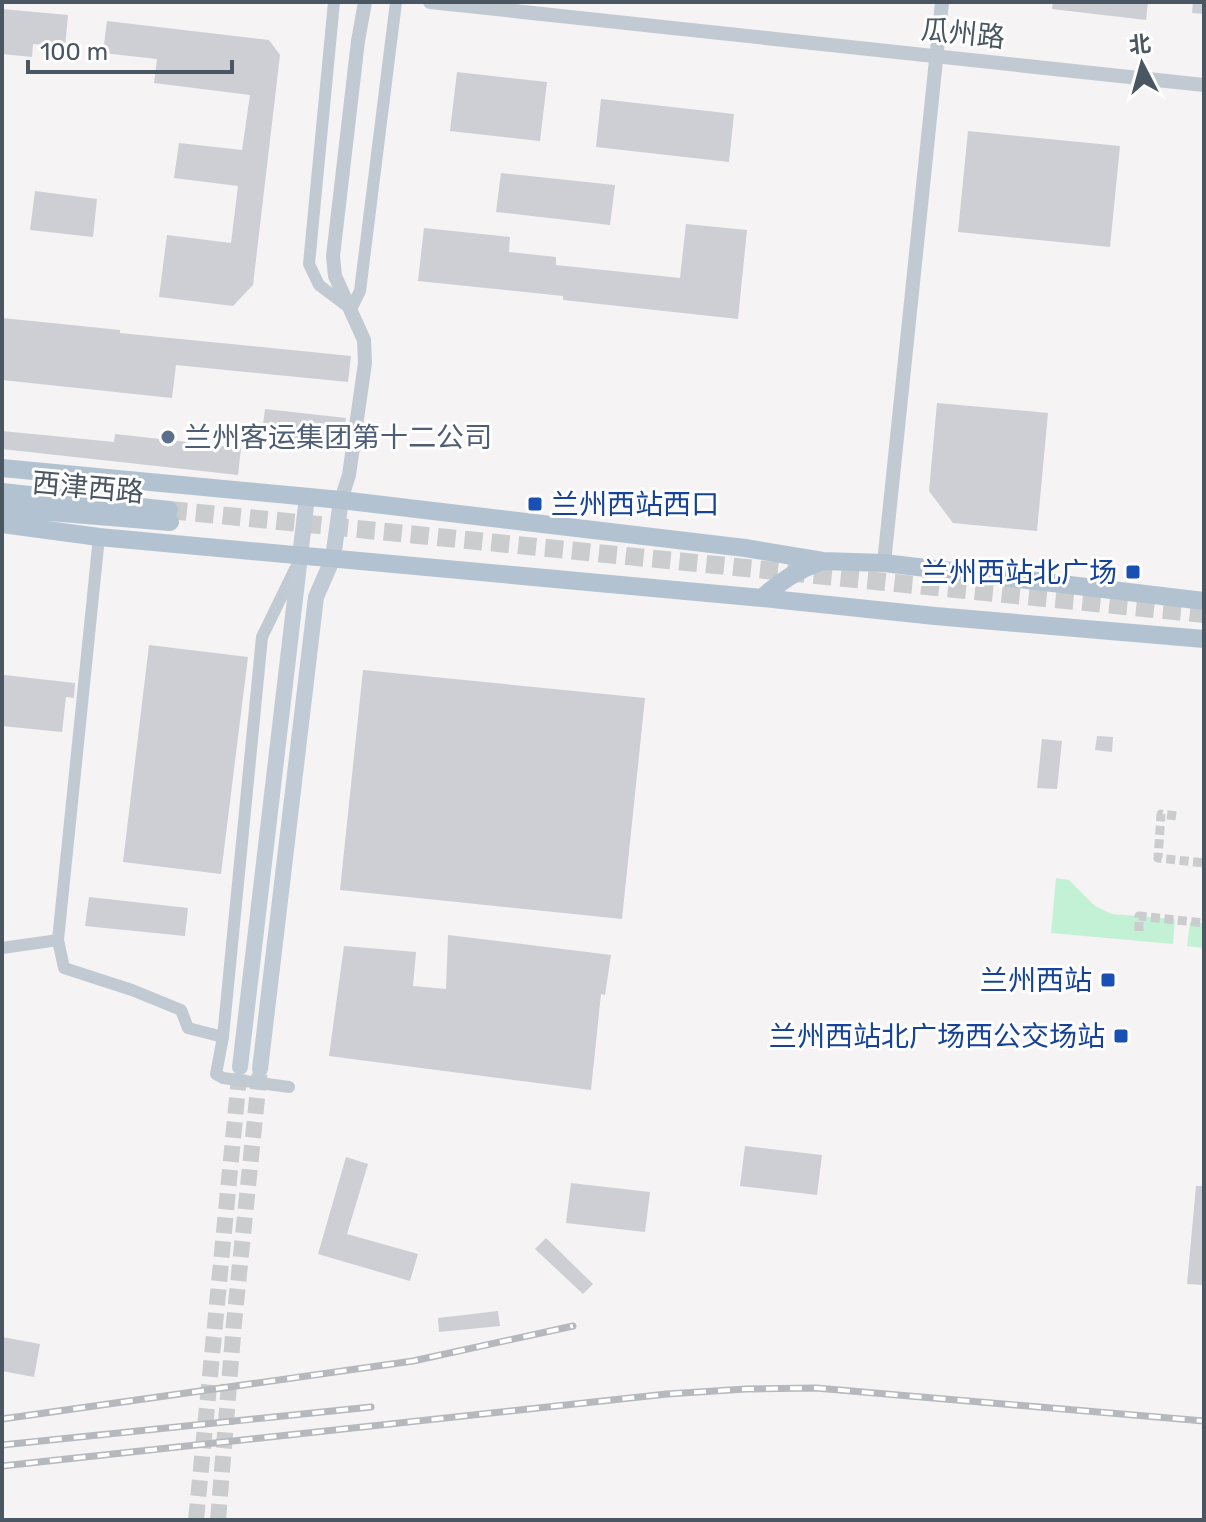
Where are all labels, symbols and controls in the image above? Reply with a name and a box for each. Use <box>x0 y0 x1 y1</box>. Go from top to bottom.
street label: 瓜州路 <box>919 13 1006 54</box>
scale bar <box>28 24 232 74</box>
north arrow <box>1102 24 1182 104</box>
text: 北 <box>1128 30 1152 59</box>
text: 100 m <box>40 38 108 66</box>
place label: 兰州客运集团第十二公司 <box>184 421 492 454</box>
marker: 兰州客运集团第十二公司 <box>159 428 177 446</box>
street label: 西津西路 <box>31 466 145 509</box>
place label: 兰州西站西口 <box>551 488 719 521</box>
marker: 兰州西站西口 <box>526 495 544 513</box>
place label: 兰州西站北广场 <box>921 556 1117 589</box>
marker: 兰州西站北广场 <box>1124 563 1142 581</box>
place label: 兰州西站 <box>980 964 1092 997</box>
marker: 兰州西站 <box>1099 971 1117 989</box>
place label: 兰州西站北广场西公交场站 <box>769 1020 1105 1053</box>
marker: 兰州西站北广场西公交场站 <box>1112 1027 1130 1045</box>

